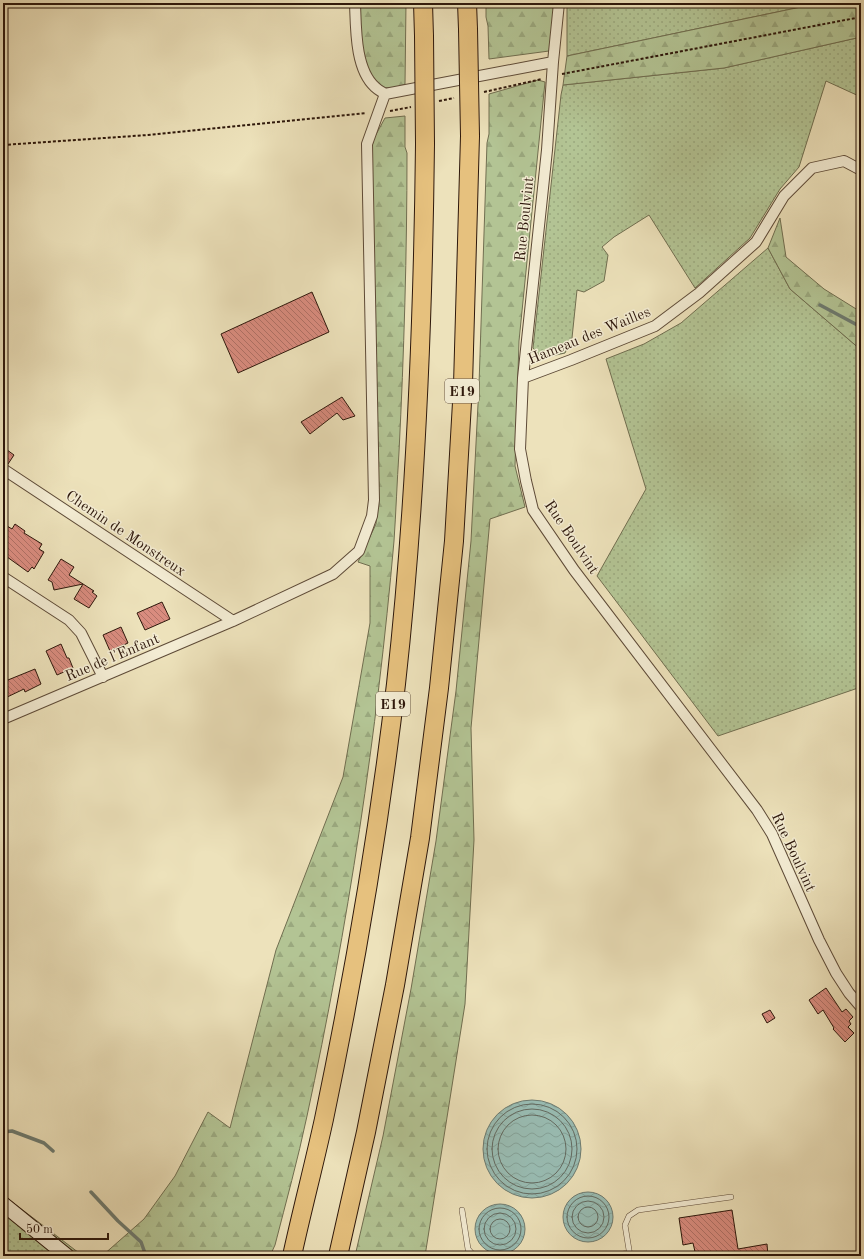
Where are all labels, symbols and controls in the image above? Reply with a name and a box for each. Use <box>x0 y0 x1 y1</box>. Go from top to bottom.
street label: Rue Boulvint <box>514 176 537 262</box>
street label: Hameau des Wailles <box>526 305 653 368</box>
road number: E19 <box>445 379 479 403</box>
street label: Chemin de Monstreux <box>63 489 188 580</box>
street label: Rue Boulvint <box>541 498 601 577</box>
street label: Rue de l'Enfant <box>63 632 162 685</box>
road number: E19 <box>376 692 410 716</box>
street label: Rue Boulvint <box>768 811 817 894</box>
scale bar <box>20 1215 108 1241</box>
text: 50 m <box>26 1223 53 1236</box>

